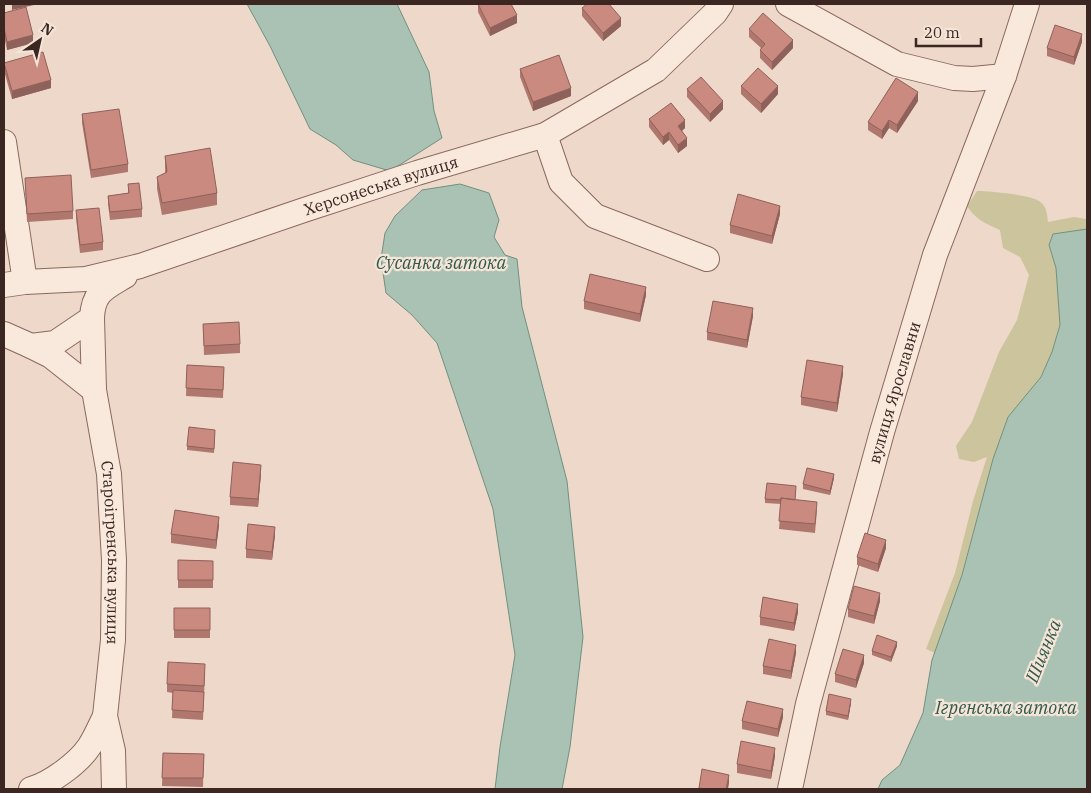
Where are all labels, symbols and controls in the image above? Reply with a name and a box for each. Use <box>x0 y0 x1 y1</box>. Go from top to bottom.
north arrow <box>15 15 65 65</box>
scale bar <box>916 15 981 47</box>
text: N <box>38 19 57 40</box>
text: 20 m <box>924 23 960 42</box>
street label: Херсонеська вулиця <box>301 151 460 219</box>
water label: Сусанка затока <box>376 251 507 274</box>
street label: вулиця Ярославни <box>864 319 925 466</box>
street label: Староігренська вулиця <box>97 459 124 645</box>
water label: Шиянка <box>1020 616 1066 687</box>
water label: Ігренська затока <box>934 696 1077 719</box>

